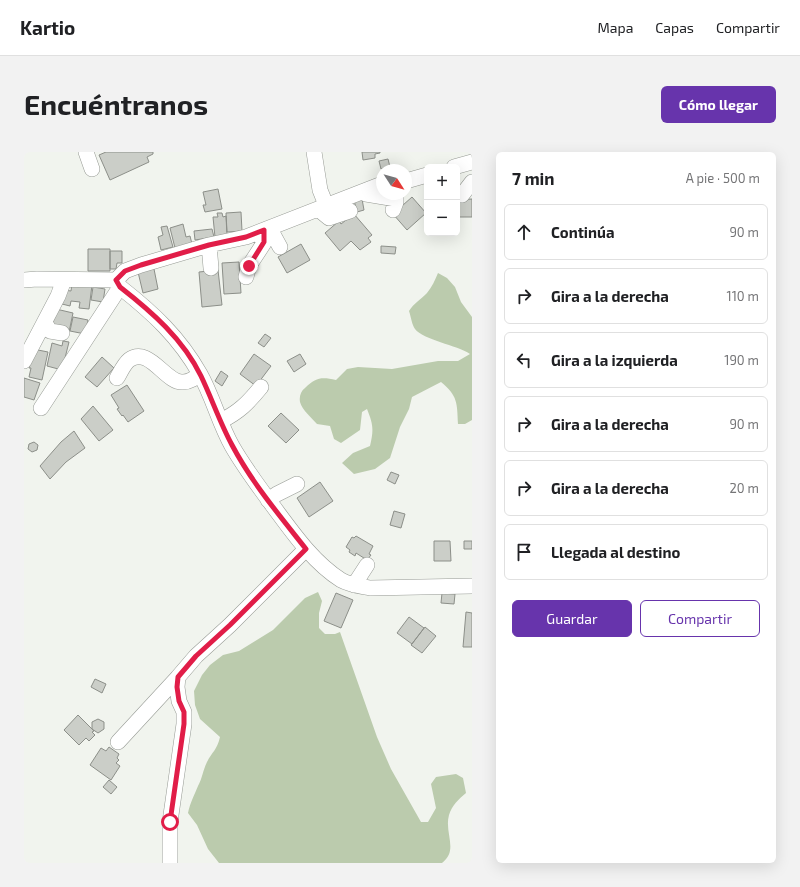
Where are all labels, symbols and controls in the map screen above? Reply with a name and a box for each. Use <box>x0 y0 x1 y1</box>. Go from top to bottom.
text: Kartio <box>20 16 75 39</box>
text: Mapa <box>598 19 633 36</box>
text: Capas <box>655 19 694 36</box>
text: Compartir <box>716 19 780 36</box>
button: Cómo llegar <box>661 86 776 123</box>
text: Encuéntranos <box>24 87 208 121</box>
north arrow <box>376 164 412 200</box>
map controls <box>424 164 460 236</box>
button: + <box>424 164 460 200</box>
text: 7 min <box>512 168 555 188</box>
text: A pie · 500 m <box>686 170 760 186</box>
button: − <box>424 200 460 236</box>
icon: ahead <box>513 221 535 243</box>
text: Continúa <box>551 223 614 241</box>
text: 90 m <box>729 224 759 240</box>
route end <box>240 257 258 275</box>
icon: right <box>513 285 535 307</box>
text: Gira a la derecha <box>551 287 669 305</box>
text: 110 m <box>727 288 759 304</box>
icon: left <box>513 349 535 371</box>
text: Gira a la izquierda <box>551 351 678 369</box>
text: 190 m <box>724 352 759 368</box>
icon: right <box>513 413 535 435</box>
text: Gira a la derecha <box>551 415 669 433</box>
text: 90 m <box>729 416 759 432</box>
icon: right <box>513 477 535 499</box>
text: Gira a la derecha <box>551 479 669 497</box>
text: 20 m <box>730 480 759 496</box>
icon: arrive <box>513 541 535 563</box>
text: Llegada al destino <box>551 543 680 561</box>
button: Guardar <box>512 600 632 637</box>
button: Compartir <box>640 600 760 637</box>
route start <box>161 813 179 831</box>

